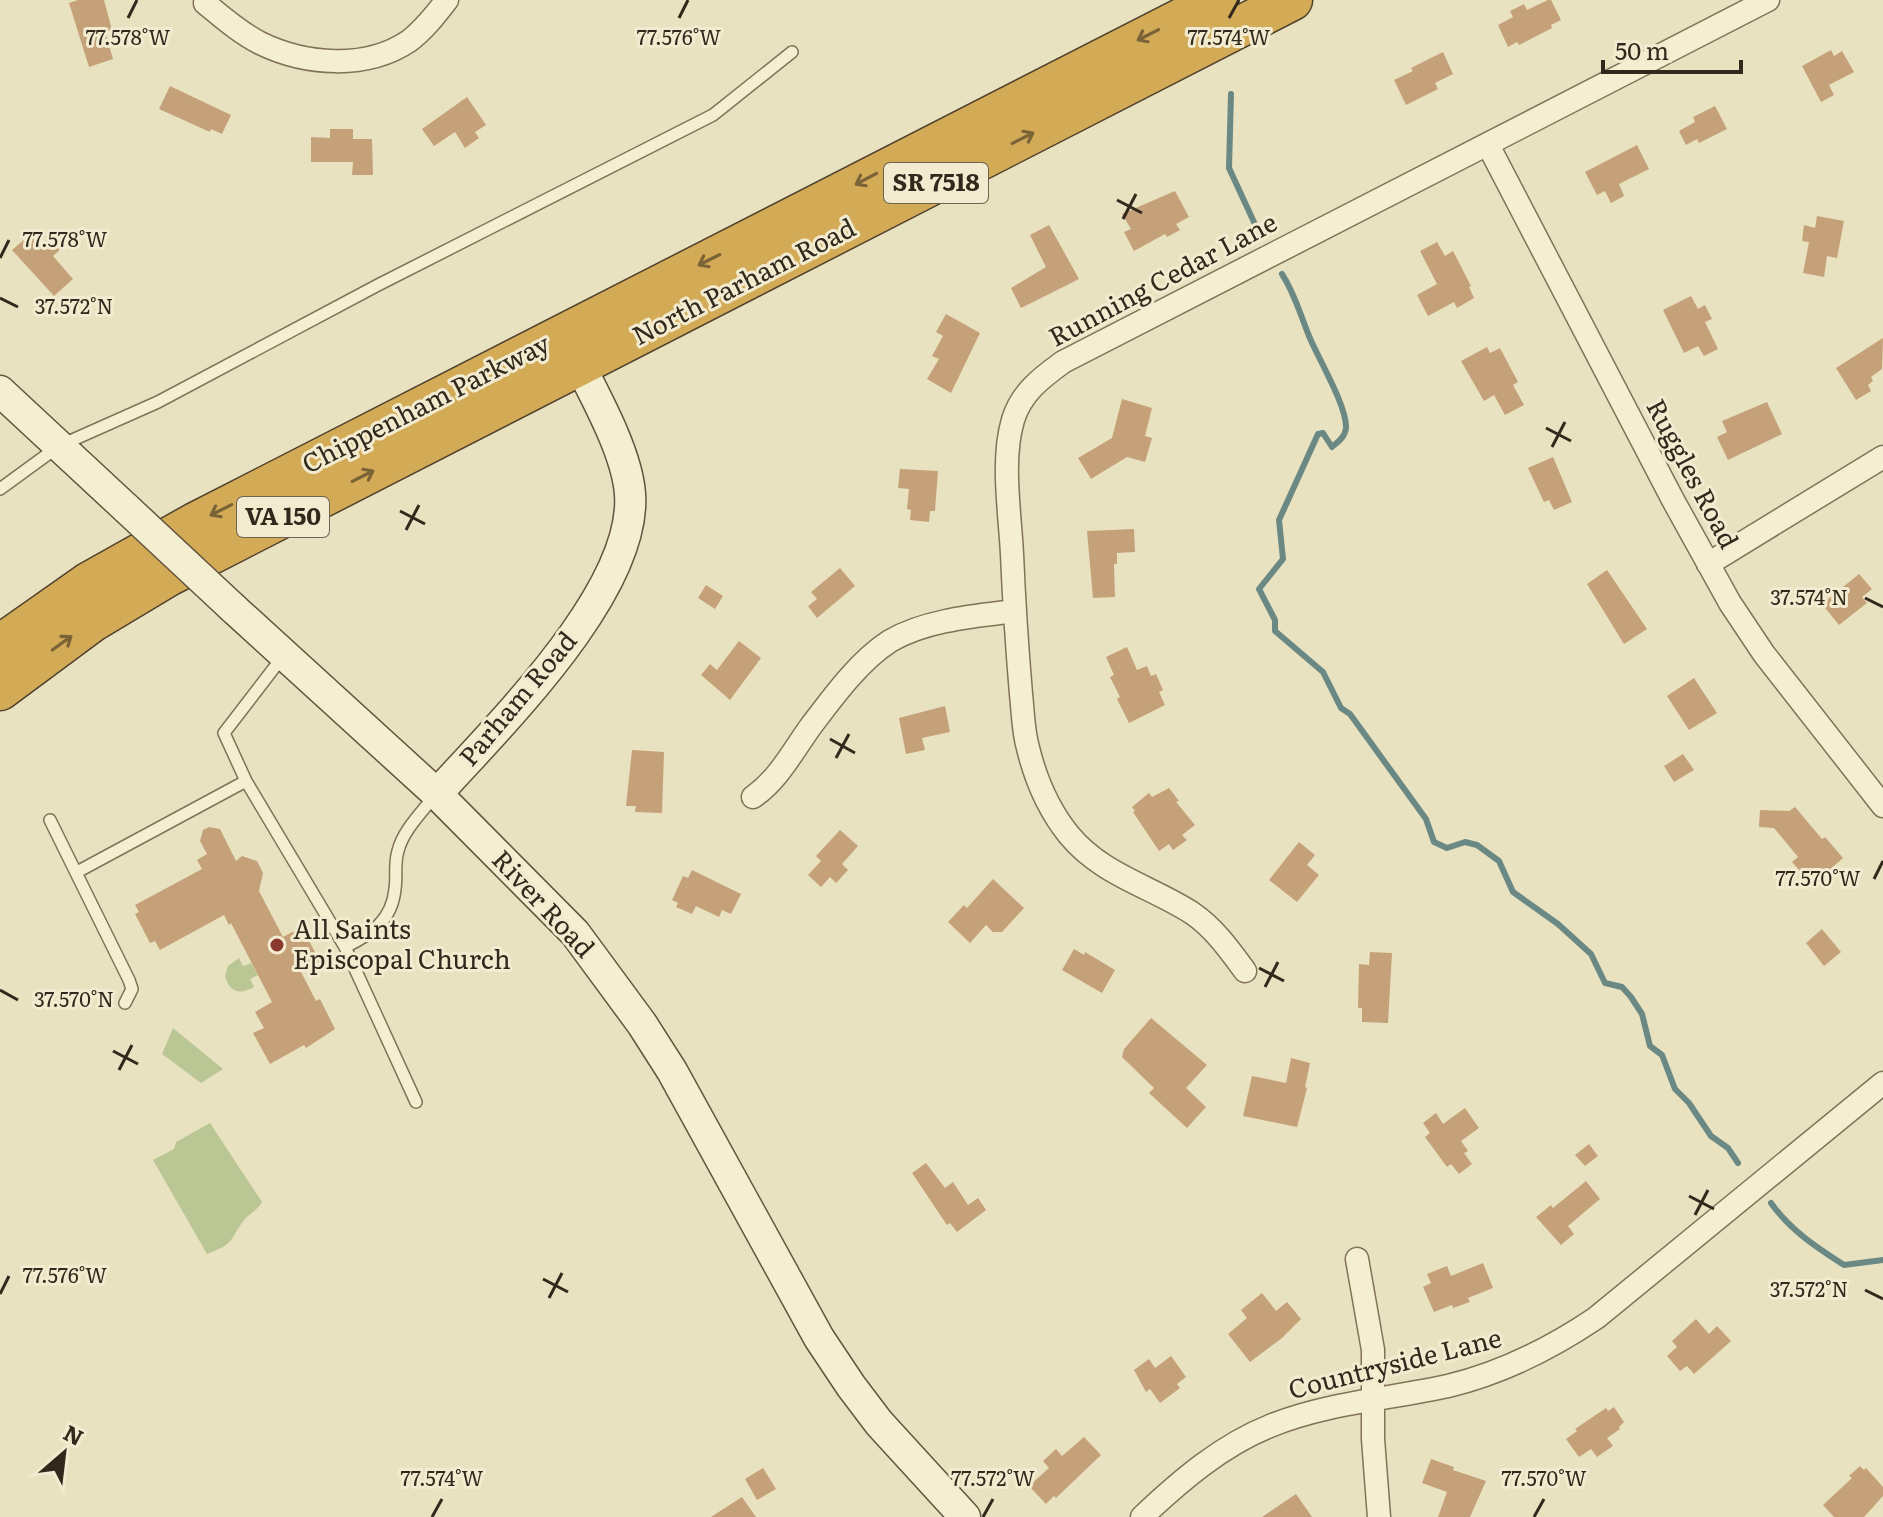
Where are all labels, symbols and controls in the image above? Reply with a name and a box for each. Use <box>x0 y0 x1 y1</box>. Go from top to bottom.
text: 77.578°W <box>86 21 170 51</box>
text: 77.576°W <box>637 21 721 51</box>
text: 77.574°W <box>1188 21 1271 51</box>
scale bar <box>1603 24 1741 74</box>
one-way arrow <box>1136 28 1160 44</box>
text: 50 m <box>1615 32 1669 67</box>
one-way arrow <box>1010 130 1034 146</box>
road number: SR 7518 <box>884 163 988 203</box>
one-way arrow <box>855 171 879 187</box>
street label: Running Cedar Lane <box>1041 201 1283 355</box>
street label: North Parham Road <box>624 206 861 353</box>
text: 77.578°W <box>23 223 107 253</box>
one-way arrow <box>698 253 722 268</box>
text: 37.572°N <box>35 290 113 320</box>
street label: Chippenham Parkway <box>294 322 556 481</box>
street label: Ruggles Road <box>1638 391 1750 555</box>
one-way arrow <box>350 468 374 484</box>
road number: VA 150 <box>237 497 329 537</box>
one-way arrow <box>209 502 233 518</box>
text: 37.574°N <box>1770 581 1848 611</box>
street label: Parham Road <box>448 621 584 773</box>
one-way arrow <box>51 635 72 652</box>
street label: River Road <box>484 840 605 965</box>
text: 77.570°W <box>1775 862 1861 892</box>
place label: All Saints Episcopal Church <box>293 908 511 977</box>
marker: All Saints Episcopal Church <box>268 936 286 954</box>
text: 37.570°N <box>34 983 114 1013</box>
text: 77.576°W <box>23 1259 107 1289</box>
text: 37.572°N <box>1770 1273 1848 1303</box>
street label: Countryside Lane <box>1284 1316 1505 1407</box>
north arrow <box>24 1413 104 1493</box>
text: N <box>58 1415 90 1453</box>
text: 77.574°W <box>401 1462 484 1492</box>
text: 77.572°W <box>951 1462 1035 1492</box>
text: 77.570°W <box>1501 1462 1587 1492</box>

